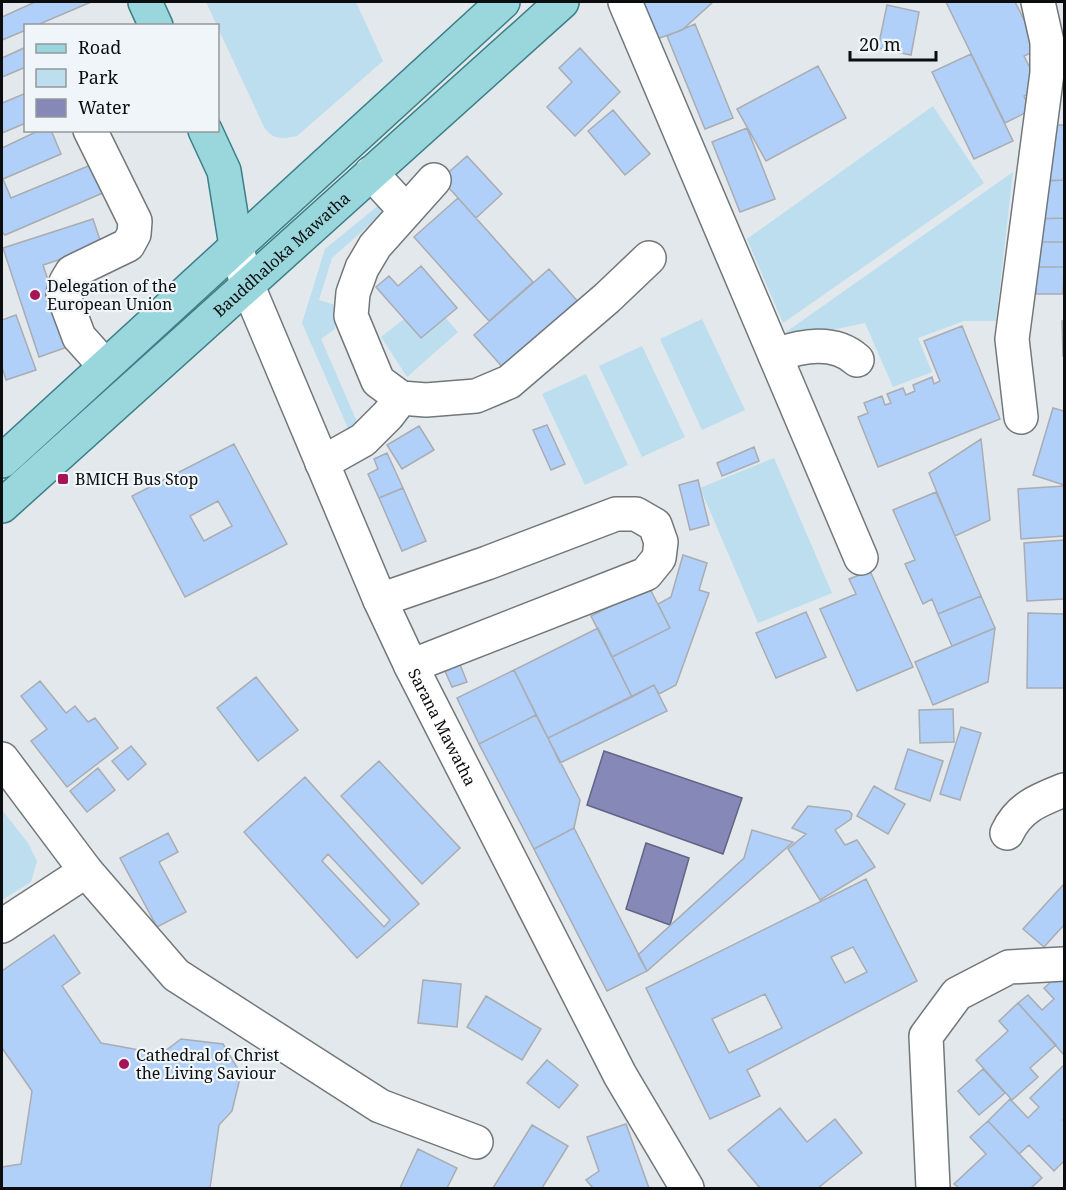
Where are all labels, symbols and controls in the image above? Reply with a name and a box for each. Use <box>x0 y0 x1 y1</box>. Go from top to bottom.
legend <box>24 24 219 132</box>
scale bar <box>850 24 936 62</box>
text: 20 m <box>859 32 901 56</box>
text: Road <box>78 35 121 59</box>
text: Park <box>78 65 118 89</box>
text: Water <box>78 95 131 119</box>
street label: Bauddhaloka Mawatha <box>208 187 355 322</box>
place label: Delegation of the European Union <box>47 275 176 315</box>
marker: Delegation of the European Union <box>28 288 42 302</box>
place label: BMICH Bus Stop <box>75 468 198 490</box>
marker: BMICH Bus Stop <box>56 472 70 486</box>
street label: Sarana Mawatha <box>403 665 481 790</box>
place label: Cathedral of Christ the Living Saviour <box>136 1044 280 1084</box>
marker: Cathedral of Christ the Living Saviour <box>117 1057 131 1071</box>

